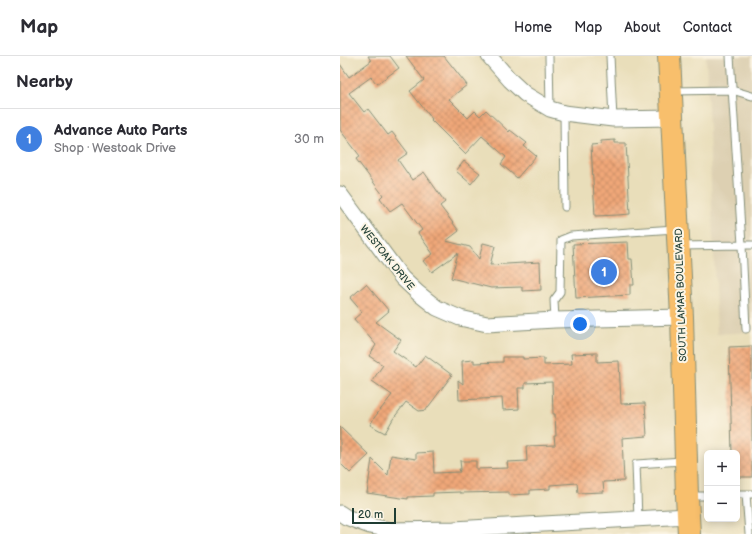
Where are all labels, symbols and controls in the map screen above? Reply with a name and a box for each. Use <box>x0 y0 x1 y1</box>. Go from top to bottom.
text: Map <box>20 16 58 39</box>
text: Home <box>514 19 552 36</box>
text: Map <box>574 19 602 36</box>
text: About <box>624 19 661 36</box>
text: Contact <box>683 19 732 36</box>
text: Nearby <box>16 72 73 92</box>
text: Advance Auto Parts <box>54 121 187 140</box>
text: 1 <box>26 131 32 147</box>
text: 30 m <box>294 131 324 147</box>
text: Shop · Westoak Drive <box>54 140 176 156</box>
street label: WESTOAK DRIVE <box>357 223 417 293</box>
street label: SOUTH LAMAR BOULEVARD <box>673 228 689 362</box>
pin: 1 <box>591 257 617 287</box>
your location <box>570 314 590 334</box>
map controls <box>704 450 740 522</box>
button: + <box>704 450 740 486</box>
button: − <box>704 486 740 522</box>
scale bar <box>352 506 396 525</box>
text: 20 m <box>358 508 383 521</box>

